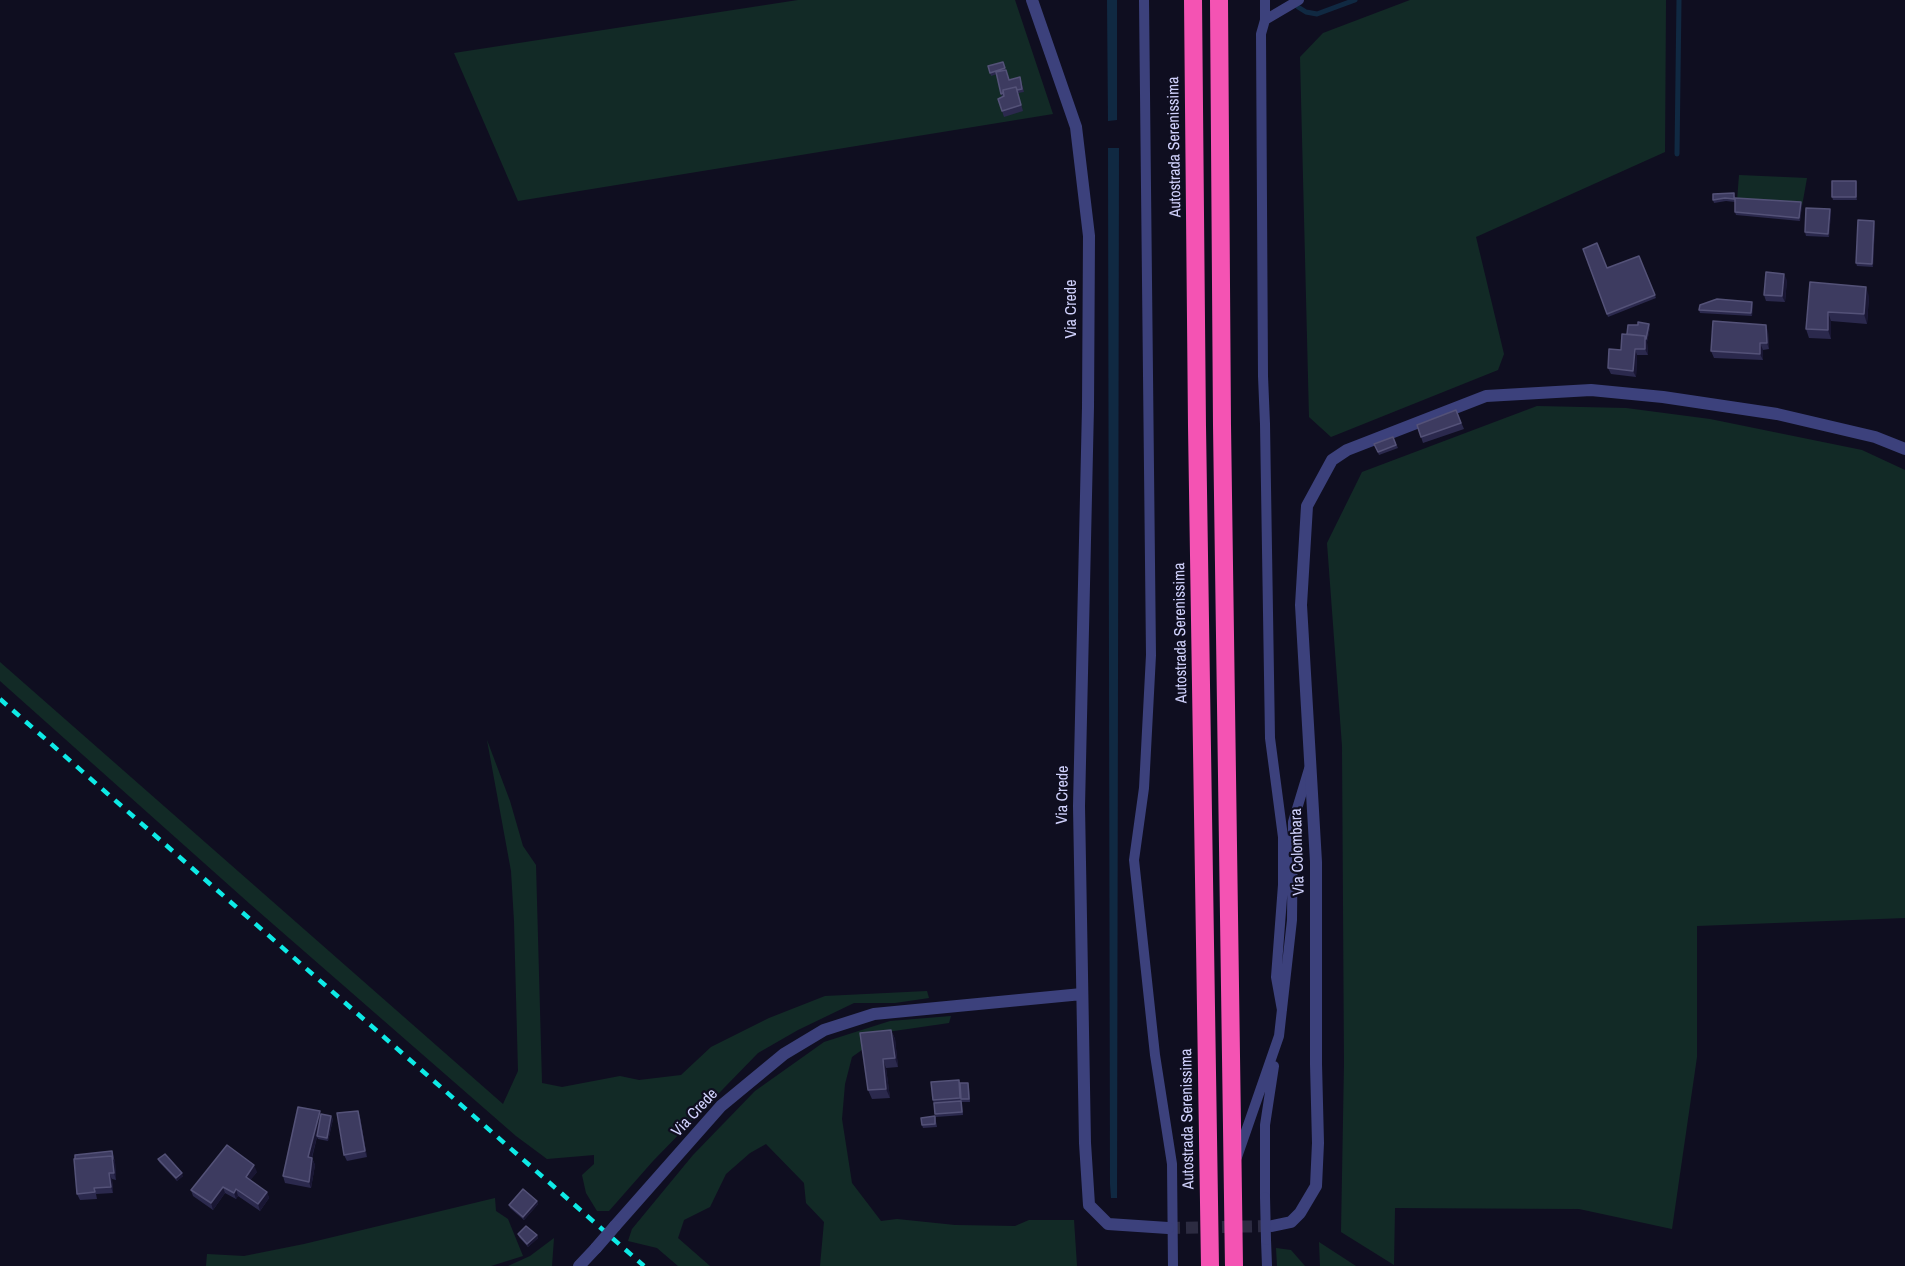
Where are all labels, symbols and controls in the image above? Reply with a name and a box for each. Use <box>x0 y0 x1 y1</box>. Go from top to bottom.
street label: Autostrada Serenissima <box>1164 76 1186 218</box>
street label: Via Crede <box>1062 280 1082 338</box>
street label: Autostrada Serenissima <box>1170 562 1192 704</box>
street label: Via Crede <box>1053 765 1073 825</box>
street label: Via Colombara <box>1287 808 1309 896</box>
street label: Autostrada Serenissima <box>1177 1048 1199 1190</box>
street label: Via Crede <box>668 1085 722 1141</box>

